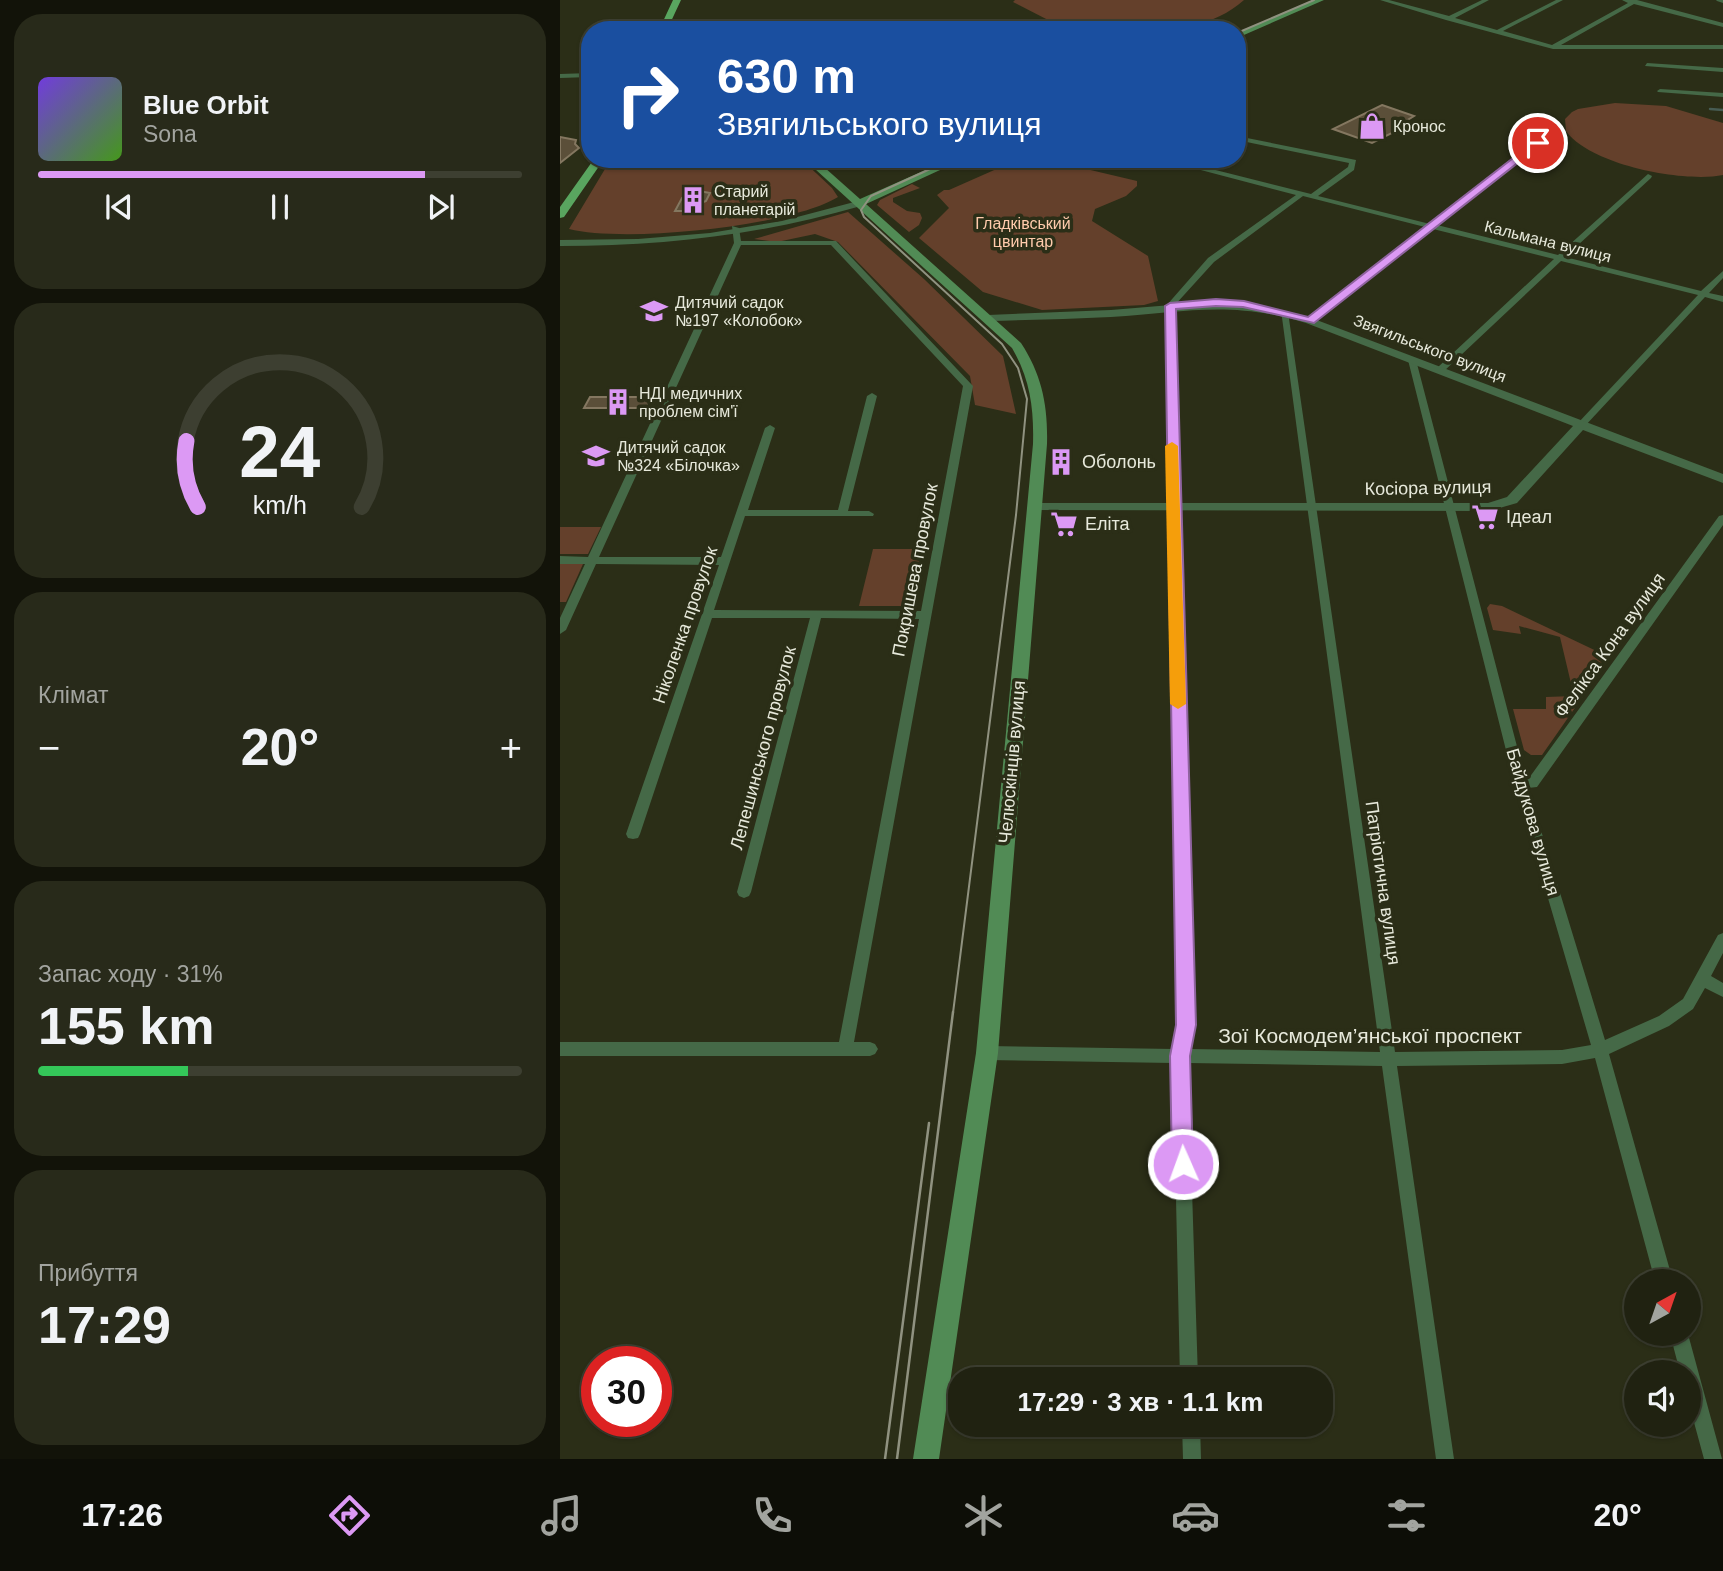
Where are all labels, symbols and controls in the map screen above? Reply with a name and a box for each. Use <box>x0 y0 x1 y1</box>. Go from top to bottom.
icon: right <box>602 49 693 140</box>
text: 630 m <box>717 49 856 103</box>
text: Blue Orbit <box>143 90 269 120</box>
text: Звягильського вулиця <box>717 106 1041 142</box>
shop icon: Кронос <box>1357 111 1387 141</box>
pin <box>1508 113 1568 173</box>
place label: Кронос <box>1393 118 1446 135</box>
text: Sona <box>143 121 197 147</box>
icon: arrive <box>1519 124 1557 162</box>
place label: Старий планетарій <box>714 183 796 218</box>
building icon: Старий планетарій <box>678 185 708 215</box>
icon: previous <box>100 188 138 226</box>
icon: pause <box>261 188 299 226</box>
icon: next <box>422 188 460 226</box>
park label: Гладківський цвинтар <box>975 215 1071 250</box>
street label: Кальмана вулиця <box>1483 218 1613 265</box>
place label: Дитячий садок №197 «Колобок» <box>675 294 803 329</box>
school or university icon: Дитячий садок №197 «Колобок» <box>639 296 669 326</box>
street label: Звягильського вулиця <box>1351 311 1509 385</box>
place label: НДІ медичних проблем сім'ї <box>639 385 742 420</box>
building icon: НДІ медичних проблем сім'ї <box>603 387 633 417</box>
text: 24 <box>240 411 321 492</box>
place label: Дитячий садок №324 «Білочка» <box>617 439 740 474</box>
school or university icon: Дитячий садок №324 «Білочка» <box>581 441 611 471</box>
building icon: Оболонь <box>1046 447 1076 477</box>
place label: Оболонь <box>1082 452 1156 472</box>
street label: Косіора вулиця <box>1364 477 1492 499</box>
street label: Покришева провулок <box>888 482 942 658</box>
text: km/h <box>253 490 307 518</box>
supermarket icon: Ідеал <box>1470 502 1500 532</box>
place label: Ідеал <box>1506 507 1552 527</box>
supermarket icon: Еліта <box>1049 509 1079 539</box>
place label: Еліта <box>1085 514 1131 534</box>
street label: Ніколенка провулок <box>649 544 721 706</box>
street label: Фелікса Кона вулиця <box>1551 569 1669 721</box>
street label: Лепешинського провулок <box>726 644 800 852</box>
street label: Челюскінців вулиця <box>995 680 1029 844</box>
text: Клімат <box>38 682 109 708</box>
text: 20° <box>241 718 319 776</box>
text: − <box>38 727 60 769</box>
text: + <box>500 727 522 769</box>
street label: Байдукова вулиця <box>1502 746 1564 898</box>
street label: Патріотична вулиця <box>1362 800 1404 966</box>
text: Запас ходу · 31% <box>38 961 223 987</box>
text: 155 km <box>38 997 214 1055</box>
street label: Зої Космодем’янської проспект <box>1218 1024 1522 1047</box>
position arrow <box>1146 1127 1220 1201</box>
text: Прибуття <box>38 1260 138 1286</box>
north arrow <box>1624 1269 1701 1346</box>
map controls <box>1624 1269 1701 1437</box>
text: 17:29 <box>38 1296 171 1354</box>
speed limit sign: 30 <box>581 1346 672 1437</box>
button: sound <box>1624 1360 1701 1437</box>
text: 17:29 · 3 хв · 1.1 km <box>1018 1387 1263 1417</box>
icon: directions <box>325 1491 374 1540</box>
icon: music <box>537 1491 586 1540</box>
icon: phone <box>748 1491 797 1540</box>
icon: climate <box>959 1491 1008 1540</box>
icon: car <box>1171 1491 1220 1540</box>
icon: filters <box>1382 1491 1431 1540</box>
text: 17:26 <box>81 1497 163 1533</box>
text: 20° <box>1593 1497 1642 1533</box>

